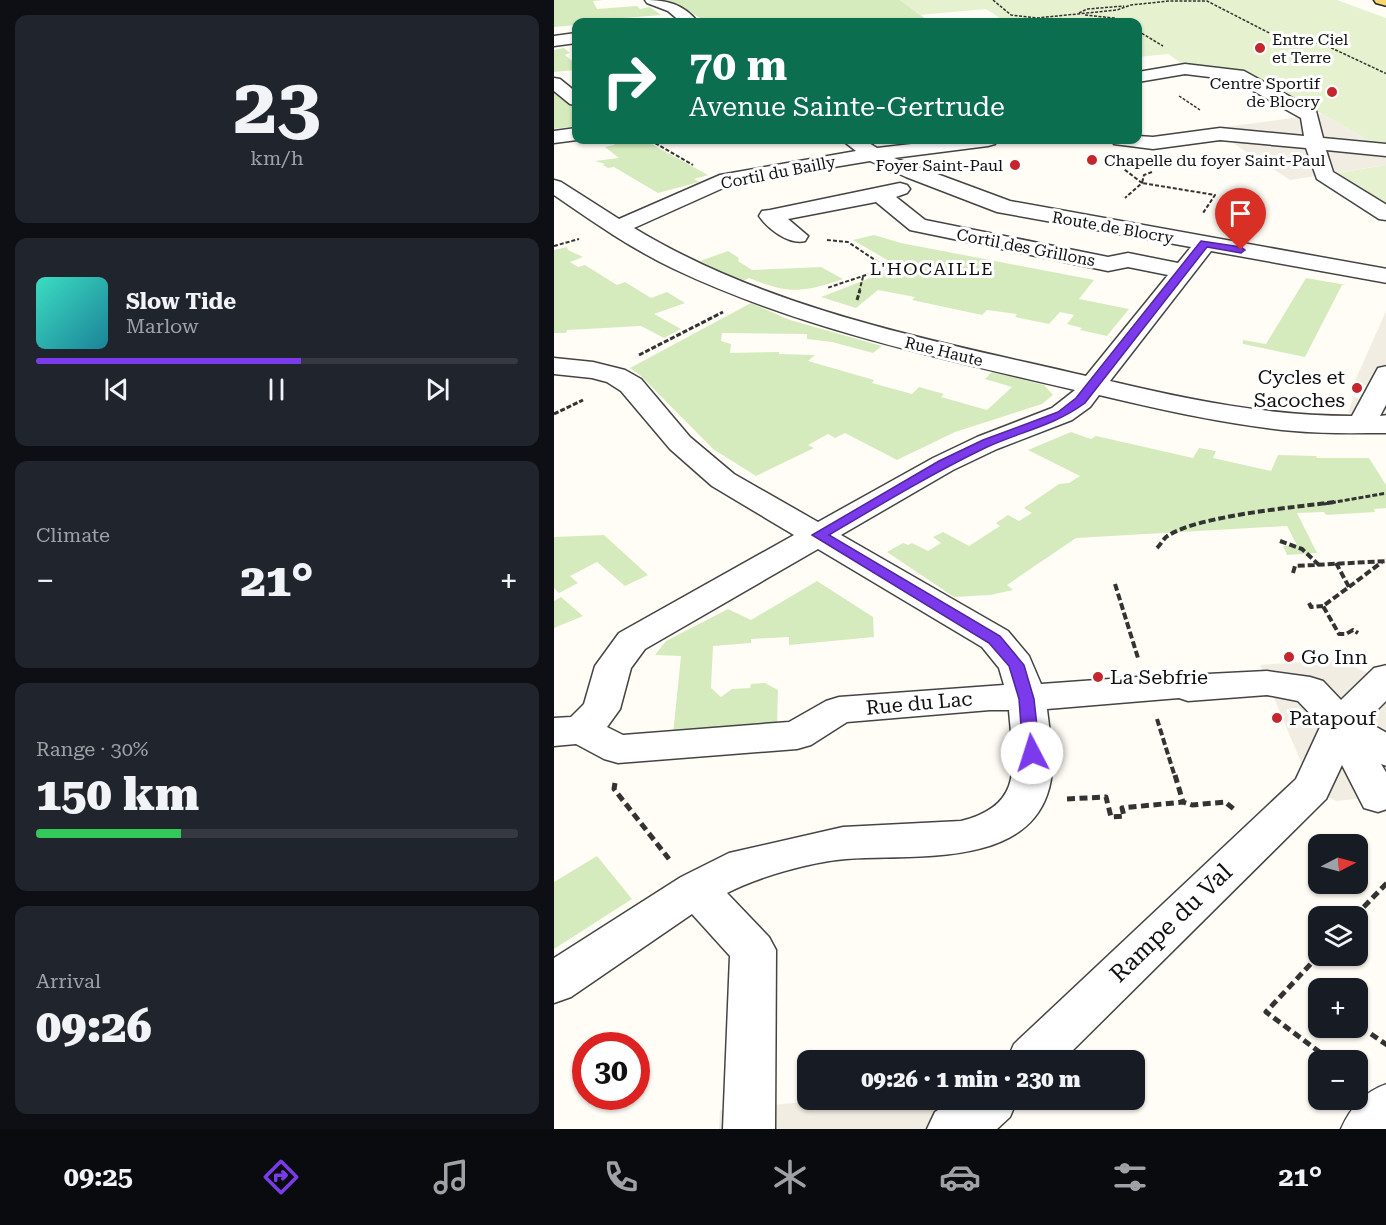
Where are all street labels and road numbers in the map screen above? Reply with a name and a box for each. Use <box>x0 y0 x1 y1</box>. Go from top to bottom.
street label: Cortil du Bailly <box>719 152 838 193</box>
street label: Route de Blocry <box>1051 207 1176 248</box>
street label: Cortil des Grillons <box>955 225 1097 270</box>
street label: Rue Haute <box>903 333 985 370</box>
street label: Rue du Lac <box>865 686 973 720</box>
street label: Rampe du Val <box>1104 858 1238 988</box>

